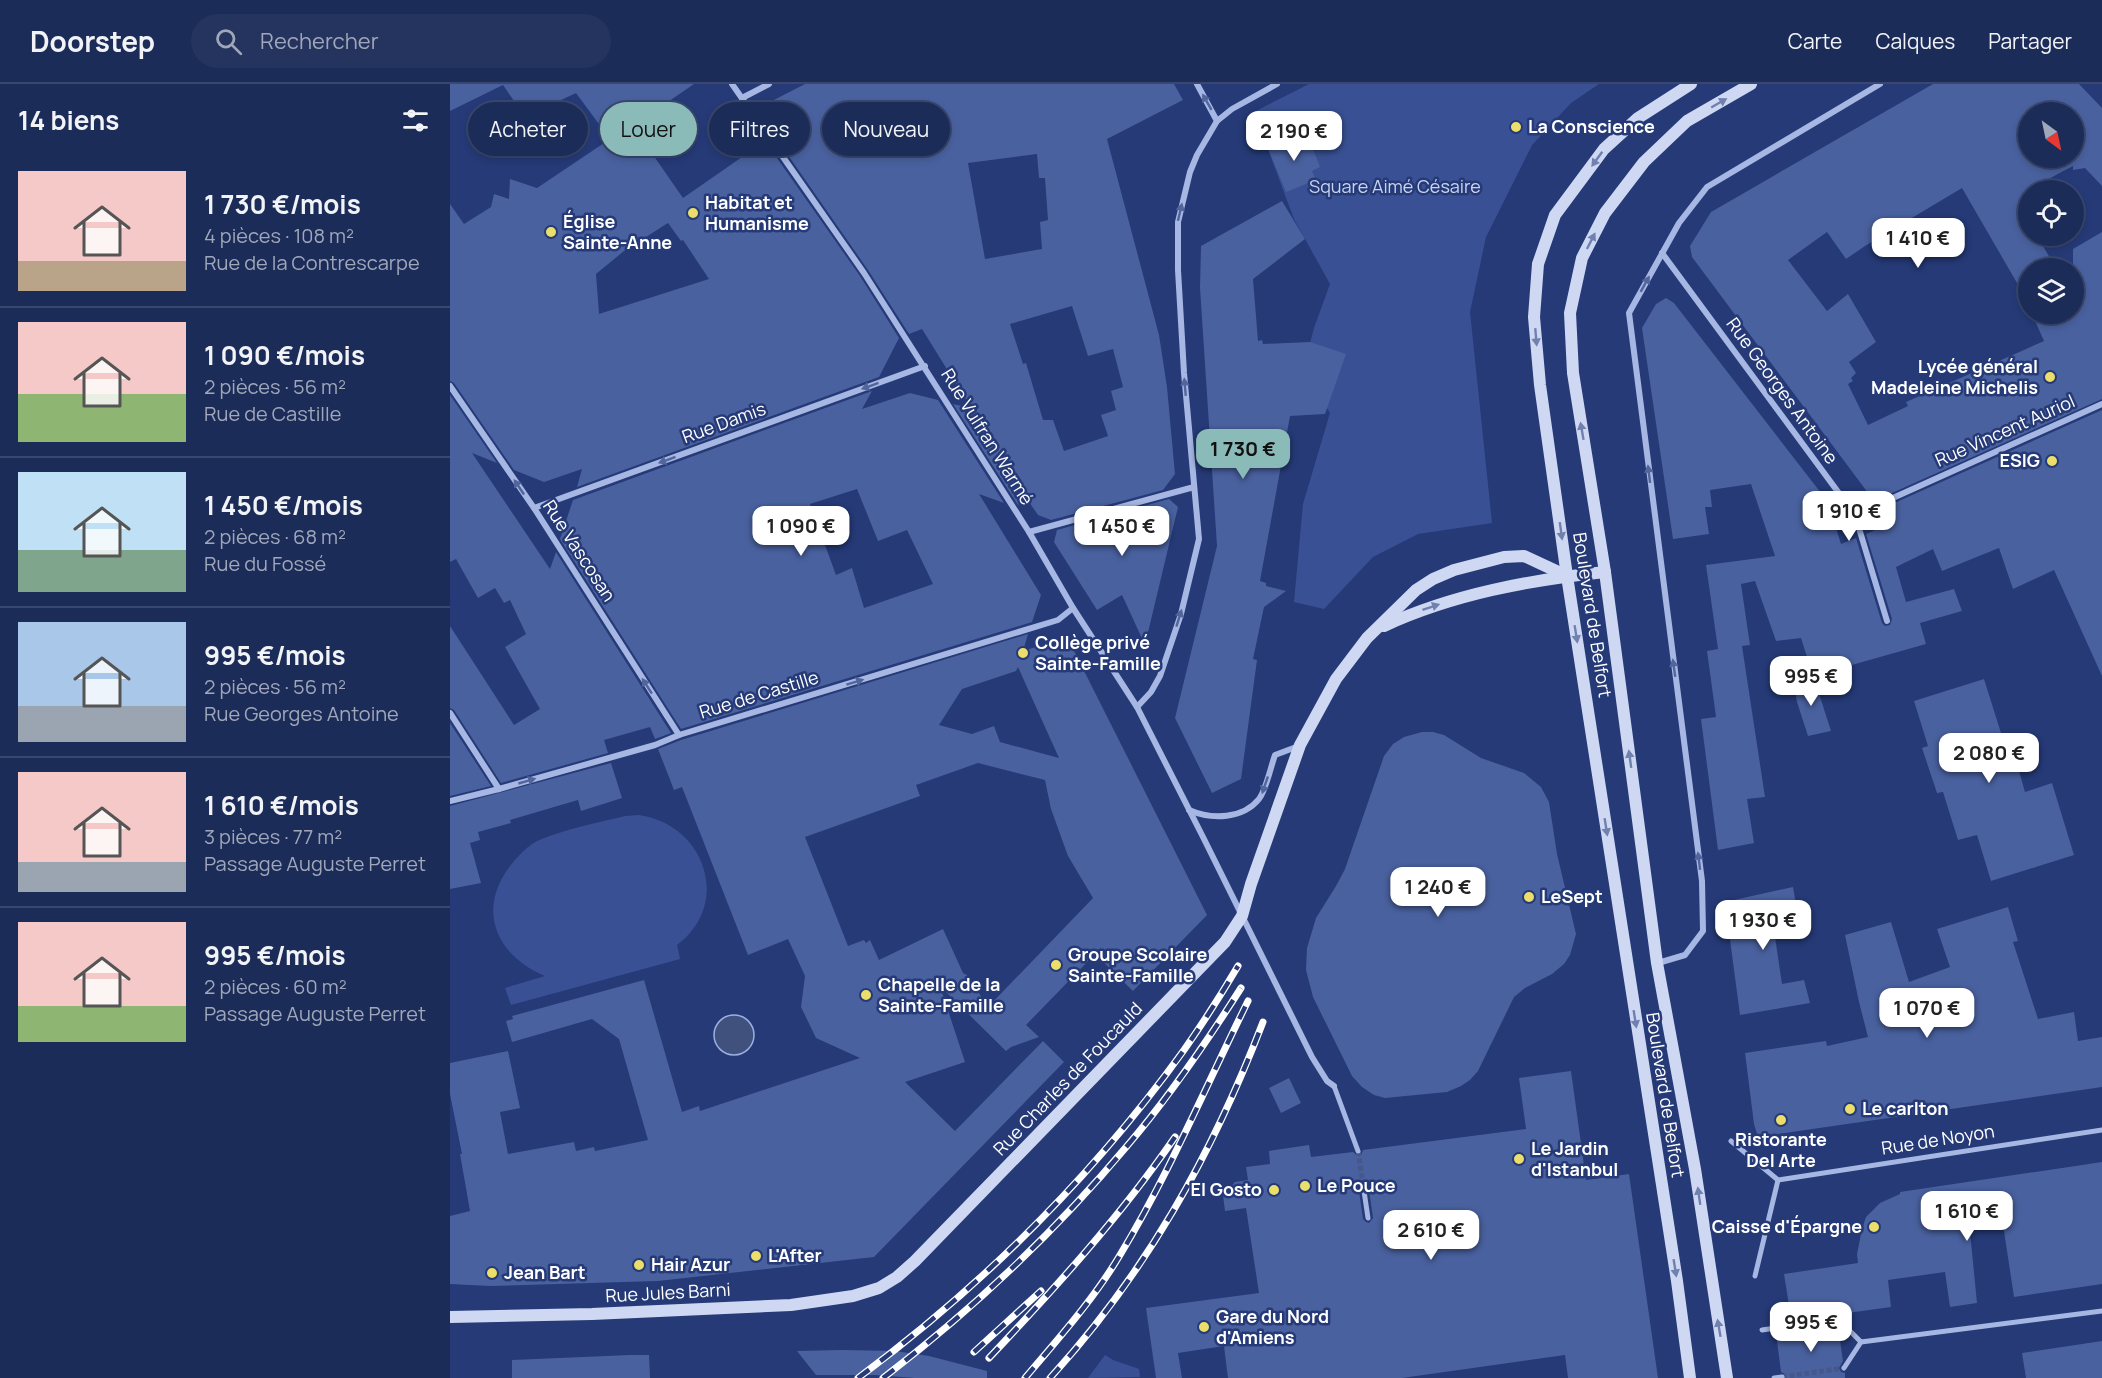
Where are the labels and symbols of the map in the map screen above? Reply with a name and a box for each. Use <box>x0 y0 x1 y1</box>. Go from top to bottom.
one-way arrow <box>1202 94 1212 111</box>
one-way arrow <box>1711 97 1727 108</box>
north arrow <box>2018 102 2084 168</box>
pin: 2 190 € <box>1239 111 1349 162</box>
place label: La Conscience <box>1528 114 1655 138</box>
marker: La Conscience <box>1509 120 1523 134</box>
one-way arrow <box>1591 151 1603 167</box>
park label: Square Aimé Césaire <box>1309 174 1481 198</box>
place label: Habitat et Humanisme <box>705 190 809 235</box>
one-way arrow <box>1176 203 1186 221</box>
marker: Habitat et Humanisme <box>686 206 700 220</box>
place label: Église Sainte-Anne <box>563 209 672 254</box>
pin: 1 410 € <box>1863 218 1973 269</box>
marker: Église Sainte-Anne <box>544 225 558 239</box>
one-way arrow <box>1587 232 1596 249</box>
one-way arrow <box>1640 276 1650 293</box>
street label: Rue Georges Antoine <box>1722 312 1844 468</box>
one-way arrow <box>1531 328 1541 347</box>
place label: Lycée général Madeleine Michelis <box>1871 354 2038 399</box>
street label: Rue Vulfran Warmé <box>936 364 1039 509</box>
marker: Lycée général Madeleine Michelis <box>2043 370 2057 384</box>
one-way arrow <box>1180 378 1190 397</box>
one-way arrow <box>860 381 878 391</box>
street label: Rue Vincent Auriol <box>1931 388 2078 472</box>
street label: Rue Damis <box>679 396 769 448</box>
one-way arrow <box>1578 421 1587 440</box>
pin: 1 730 € <box>1188 429 1298 480</box>
place label: ESIG <box>2000 448 2040 472</box>
marker: ESIG <box>2045 454 2059 468</box>
one-way arrow <box>657 455 675 465</box>
one-way arrow <box>1644 465 1654 484</box>
one-way arrow <box>514 479 525 495</box>
pin: 1 910 € <box>1794 491 1904 542</box>
street label: Rue Vascosan <box>538 495 622 606</box>
pin: 1 090 € <box>746 506 856 557</box>
pin: 1 450 € <box>1067 506 1177 557</box>
one-way arrow <box>1556 521 1565 540</box>
street label: Boulevard de Belfort <box>1568 531 1618 699</box>
one-way arrow <box>1422 601 1440 611</box>
one-way arrow <box>1175 609 1184 627</box>
one-way arrow <box>1572 624 1581 643</box>
place label: Collège privé Sainte-Famille <box>1035 630 1161 675</box>
marker: Collège privé Sainte-Famille <box>1016 646 1030 660</box>
pin: 995 € <box>1769 656 1853 707</box>
one-way arrow <box>1669 658 1679 677</box>
street label: Rue de Castille <box>696 664 821 724</box>
one-way arrow <box>846 677 864 686</box>
one-way arrow <box>642 678 653 694</box>
pin: 2 080 € <box>1934 733 2044 784</box>
one-way arrow <box>1625 750 1635 769</box>
one-way arrow <box>518 776 536 785</box>
one-way arrow <box>1259 776 1269 794</box>
one-way arrow <box>1601 817 1610 836</box>
one-way arrow <box>1695 851 1704 870</box>
pin: 1 240 € <box>1383 867 1493 918</box>
place label: LeSept <box>1541 884 1603 908</box>
marker: LeSept <box>1522 890 1536 904</box>
pin: 1 930 € <box>1708 900 1818 951</box>
place label: Groupe Scolaire Sainte-Famille <box>1068 942 1208 987</box>
marker: Groupe Scolaire Sainte-Famille <box>1049 958 1063 972</box>
place label: Chapelle de la Sainte-Famille <box>878 972 1004 1017</box>
marker: Chapelle de la Sainte-Famille <box>859 988 873 1002</box>
pin: 1 070 € <box>1872 988 1982 1039</box>
street label: Rue Charles de Foucauld <box>988 996 1147 1160</box>
one-way arrow <box>1631 1010 1640 1029</box>
street label: Boulevard de Belfort <box>1641 1011 1691 1179</box>
place label: Le carlton <box>1862 1096 1949 1120</box>
marker: Le carlton <box>1843 1102 1857 1116</box>
marker: Ristorante Del Arte <box>1774 1113 1788 1127</box>
street label: Rue de Noyon <box>1880 1118 1996 1160</box>
place label: Ristorante Del Arte <box>1735 1127 1827 1172</box>
place label: Le Jardin d'Istanbul <box>1531 1136 1618 1181</box>
marker: Le Jardin d'Istanbul <box>1512 1152 1526 1166</box>
place label: Le Pouce <box>1317 1173 1396 1197</box>
place label: El Gosto <box>1191 1177 1262 1201</box>
marker: Le Pouce <box>1298 1179 1312 1193</box>
marker: El Gosto <box>1267 1183 1281 1197</box>
one-way arrow <box>1694 1186 1703 1205</box>
pin: 1 610 € <box>1912 1191 2022 1242</box>
pin: 2 610 € <box>1376 1210 1486 1261</box>
place label: Caisse d'Épargne <box>1712 1214 1862 1238</box>
marker: Caisse d'Épargne <box>1867 1220 1881 1234</box>
place label: L'After <box>768 1243 822 1267</box>
marker: L'After <box>749 1249 763 1263</box>
place label: Hair Azur <box>651 1252 730 1276</box>
marker: Hair Azur <box>632 1258 646 1272</box>
one-way arrow <box>1670 1259 1679 1278</box>
place label: Jean Bart <box>504 1260 586 1284</box>
marker: Jean Bart <box>485 1266 499 1280</box>
street label: Rue Jules Barni <box>605 1277 731 1307</box>
pin: 995 € <box>1769 1302 1853 1353</box>
place label: Gare du Nord d'Amiens <box>1216 1304 1329 1349</box>
one-way arrow <box>1714 1318 1723 1337</box>
marker: Gare du Nord d'Amiens <box>1197 1320 1211 1334</box>

